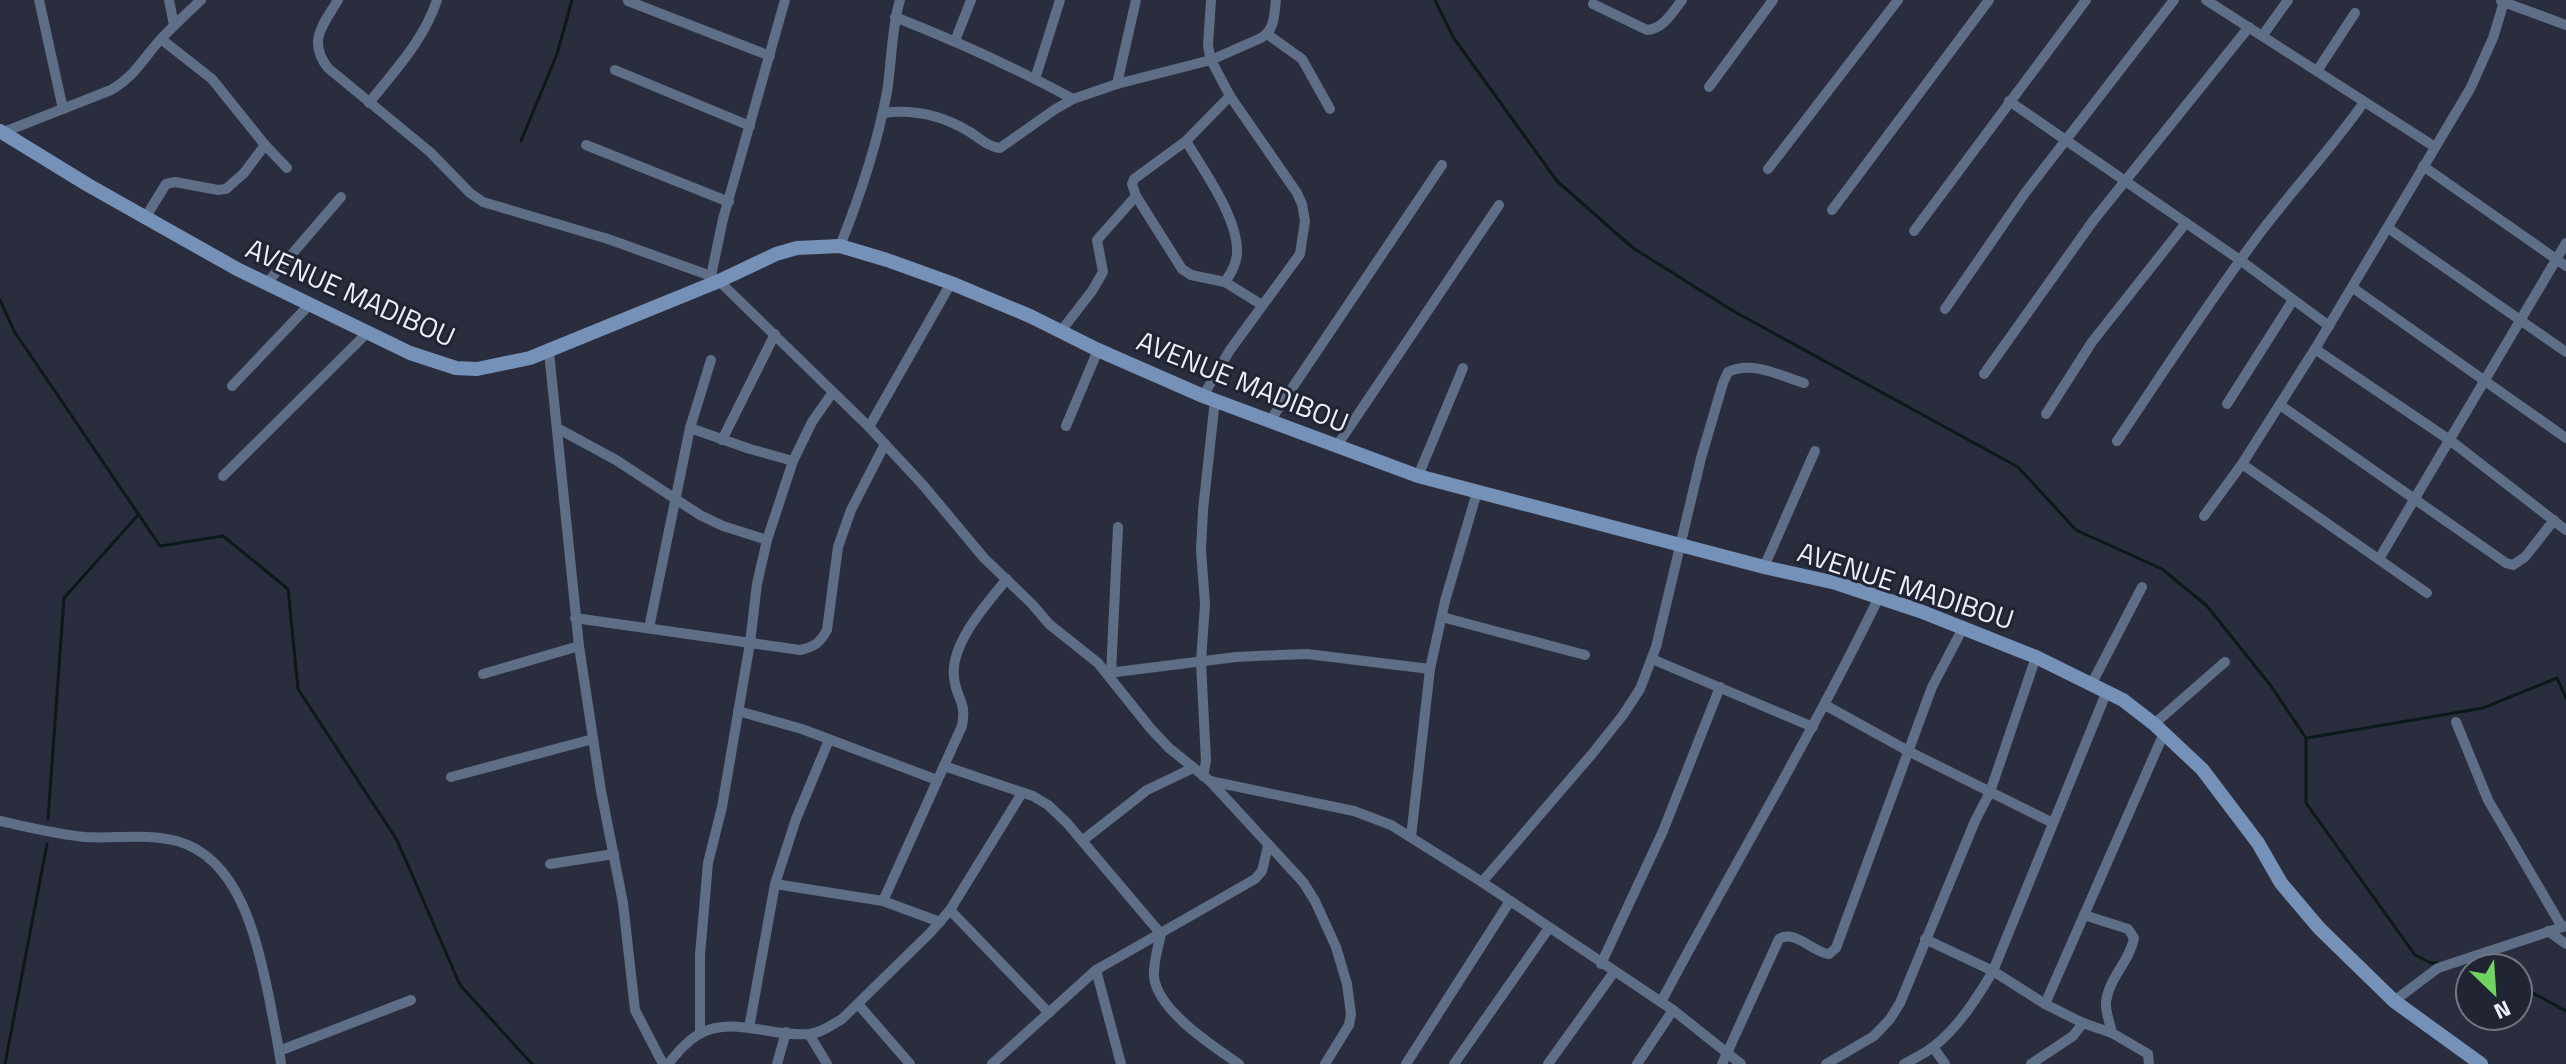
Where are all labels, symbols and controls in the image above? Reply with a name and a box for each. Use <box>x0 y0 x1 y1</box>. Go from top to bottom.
street label: AVENUE MADIBOU <box>239 227 463 357</box>
street label: AVENUE MADIBOU <box>1131 319 1355 443</box>
street label: AVENUE MADIBOU <box>1792 530 2020 640</box>
north arrow <box>2454 952 2534 1032</box>
text: N <box>2488 991 2517 1029</box>

